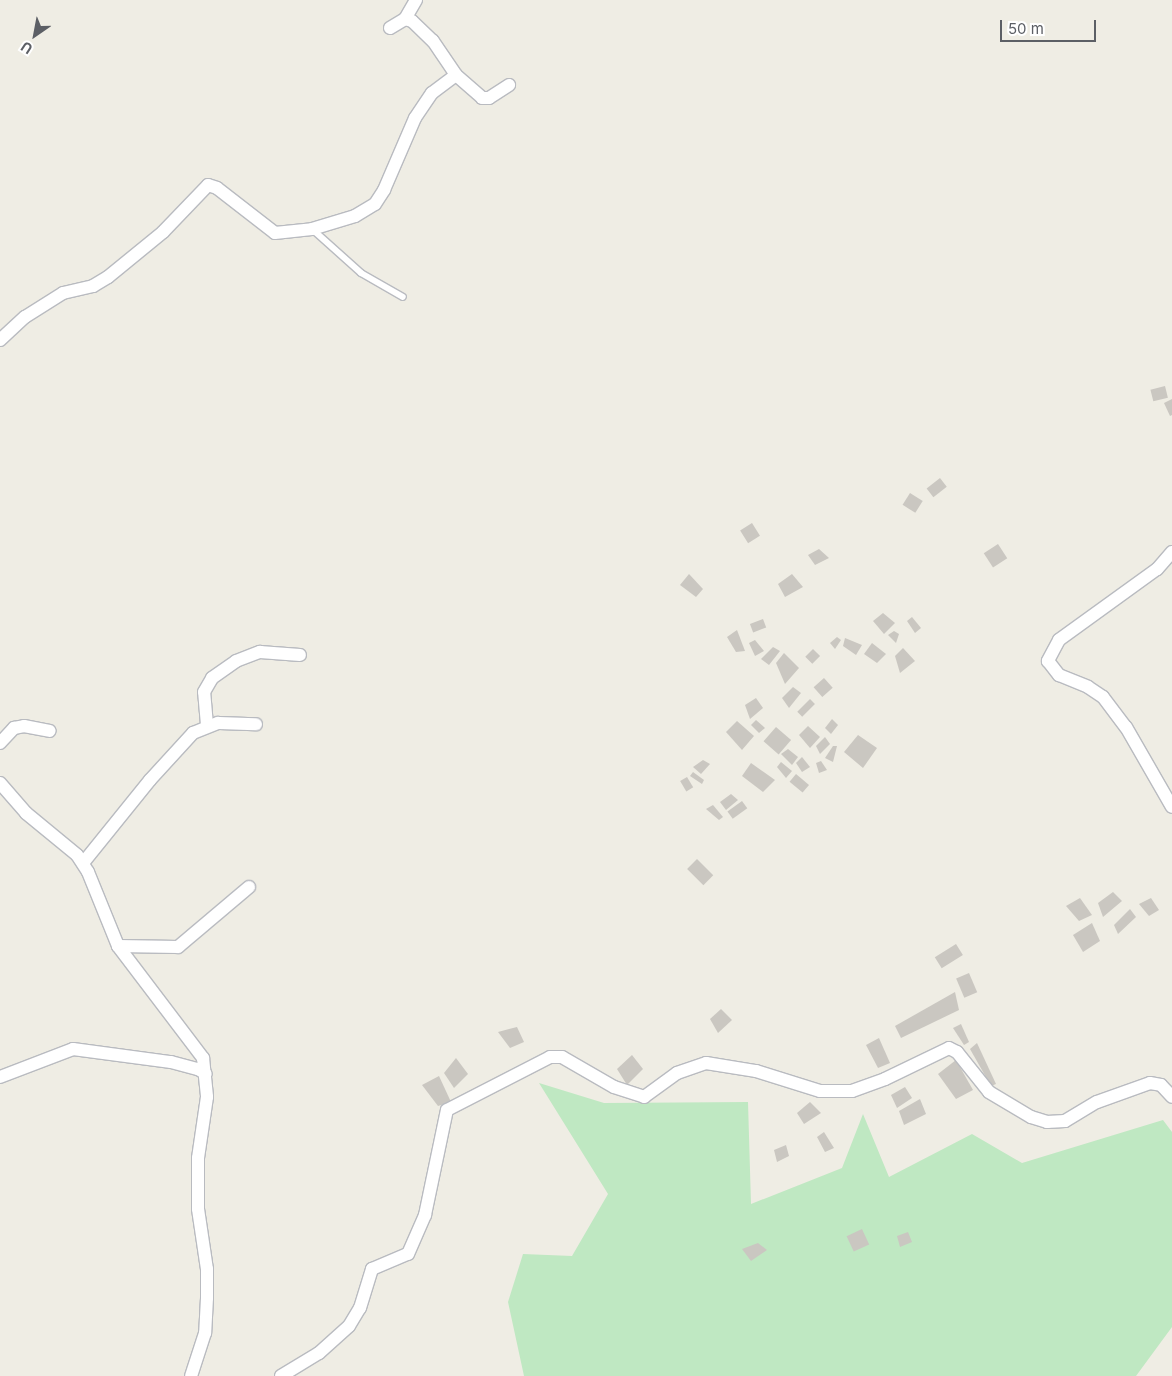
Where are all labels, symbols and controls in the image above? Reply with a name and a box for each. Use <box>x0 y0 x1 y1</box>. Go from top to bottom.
north arrow <box>10 10 60 60</box>
scale bar <box>1002 10 1098 42</box>
text: 50 m <box>1008 19 1044 38</box>
text: U <box>18 38 35 58</box>

